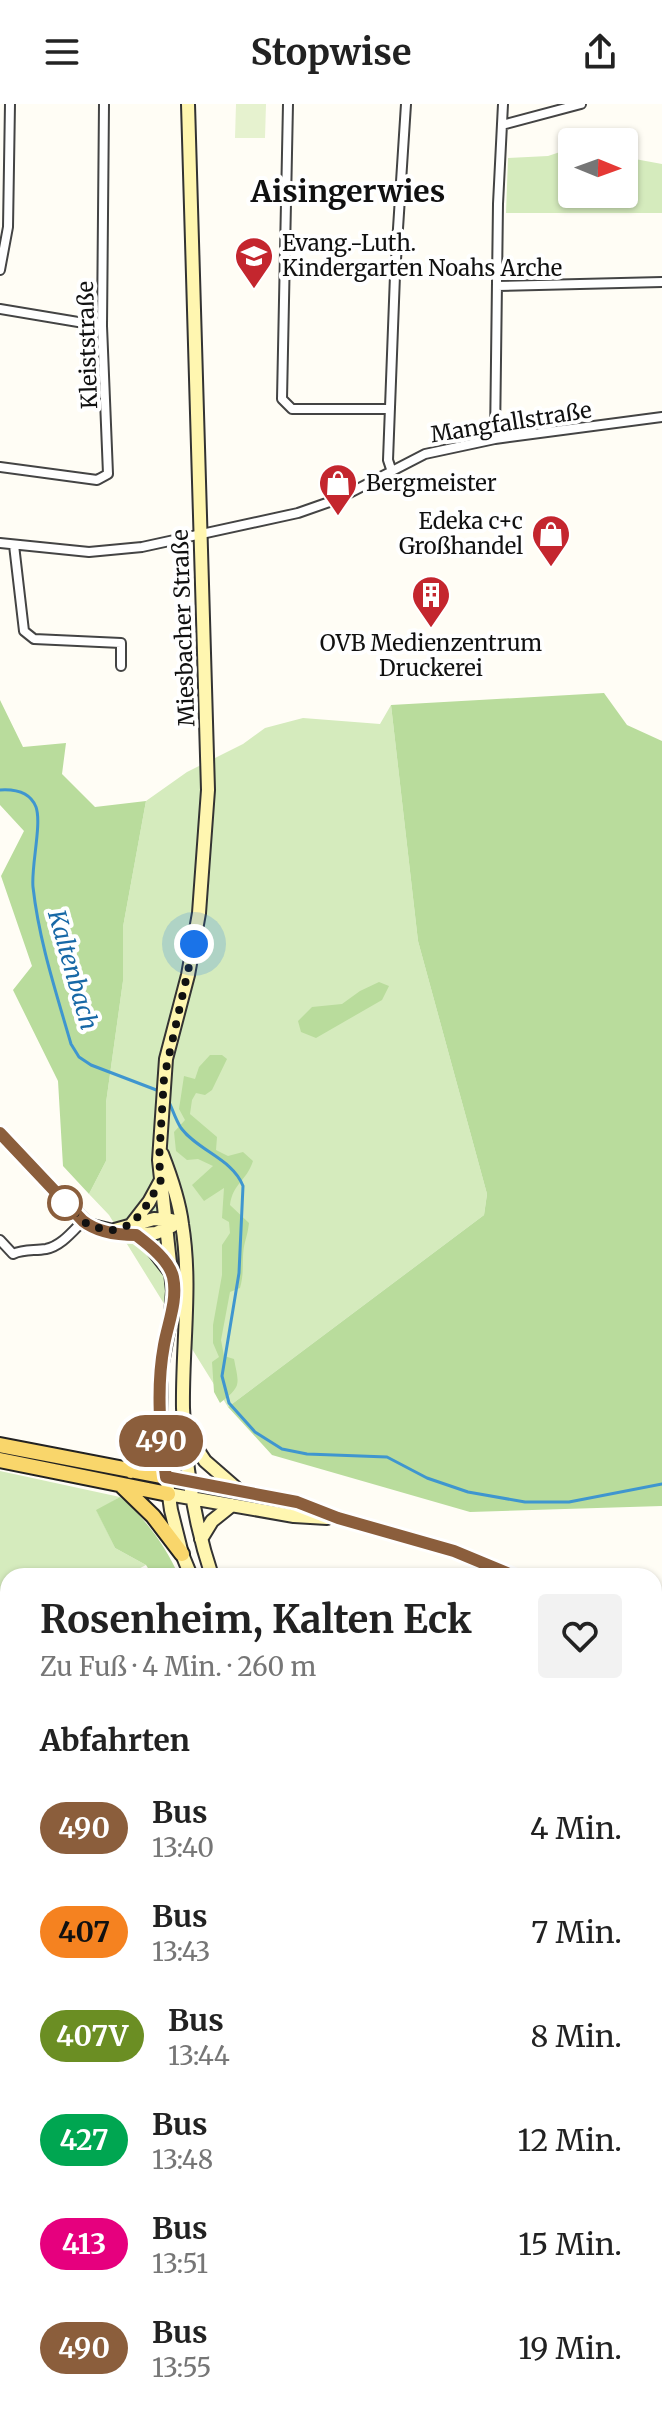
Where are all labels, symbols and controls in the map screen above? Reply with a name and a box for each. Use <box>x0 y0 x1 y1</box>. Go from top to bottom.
icon: menu <box>40 30 84 74</box>
text: Stopwise <box>251 30 411 75</box>
icon: share <box>578 30 622 74</box>
north arrow <box>558 128 638 208</box>
map controls <box>558 128 638 208</box>
district label: Aisingerwies <box>250 172 445 210</box>
place label: Evang.-Luth. Kindergarten Noahs Arche <box>282 229 562 282</box>
school or university icon: Evang.-Luth. Kindergarten Noahs Arche <box>233 235 275 290</box>
street label: Kleiststraße <box>71 281 103 409</box>
street label: Mangfallstraße <box>428 395 594 449</box>
shop icon: Bergmeister <box>317 462 359 517</box>
place label: Bergmeister <box>366 469 497 497</box>
place label: Edeka c+c Großhandel <box>399 507 523 560</box>
shop icon: Edeka c+c Großhandel <box>530 513 572 568</box>
street label: Miesbacher Straße <box>166 529 200 727</box>
building icon: OVB Medienzentrum Druckerei <box>410 574 452 629</box>
place label: OVB Medienzentrum Druckerei <box>320 629 542 682</box>
water label: Kaltenbach <box>41 905 105 1034</box>
your location <box>174 924 214 964</box>
unlabelled marker <box>48 1186 82 1220</box>
line badge: 490 <box>115 1415 207 1467</box>
text: 490 <box>135 1423 187 1459</box>
button: heart <box>538 1594 622 1678</box>
text: Rosenheim, Kalten Eck <box>40 1596 472 1643</box>
text: Zu Fuß · 4 Min. · 260 m <box>40 1650 316 1683</box>
text: Abfahrten <box>40 1721 190 1759</box>
text: Bus <box>152 1793 208 1831</box>
text: 4 Min. <box>530 1809 622 1847</box>
text: 490 <box>58 1810 110 1846</box>
text: 13:40 <box>152 1831 214 1864</box>
text: Bus <box>152 1897 208 1935</box>
text: 7 Min. <box>531 1913 622 1951</box>
text: 407 <box>58 1914 110 1950</box>
text: 13:43 <box>152 1935 210 1968</box>
text: Bus <box>168 2001 224 2039</box>
text: 8 Min. <box>531 2017 622 2055</box>
text: 407V <box>56 2018 128 2054</box>
text: 13:44 <box>168 2039 230 2072</box>
text: Bus <box>152 2105 208 2143</box>
text: 12 Min. <box>517 2121 622 2159</box>
text: 427 <box>59 2122 109 2158</box>
text: 13:48 <box>152 2143 213 2176</box>
text: Bus <box>152 2209 208 2247</box>
text: 15 Min. <box>518 2225 622 2263</box>
text: 413 <box>62 2226 106 2262</box>
text: 13:51 <box>152 2247 208 2280</box>
text: Bus <box>152 2313 208 2351</box>
text: 19 Min. <box>518 2329 622 2367</box>
text: 490 <box>58 2330 110 2366</box>
text: 13:55 <box>152 2351 211 2384</box>

